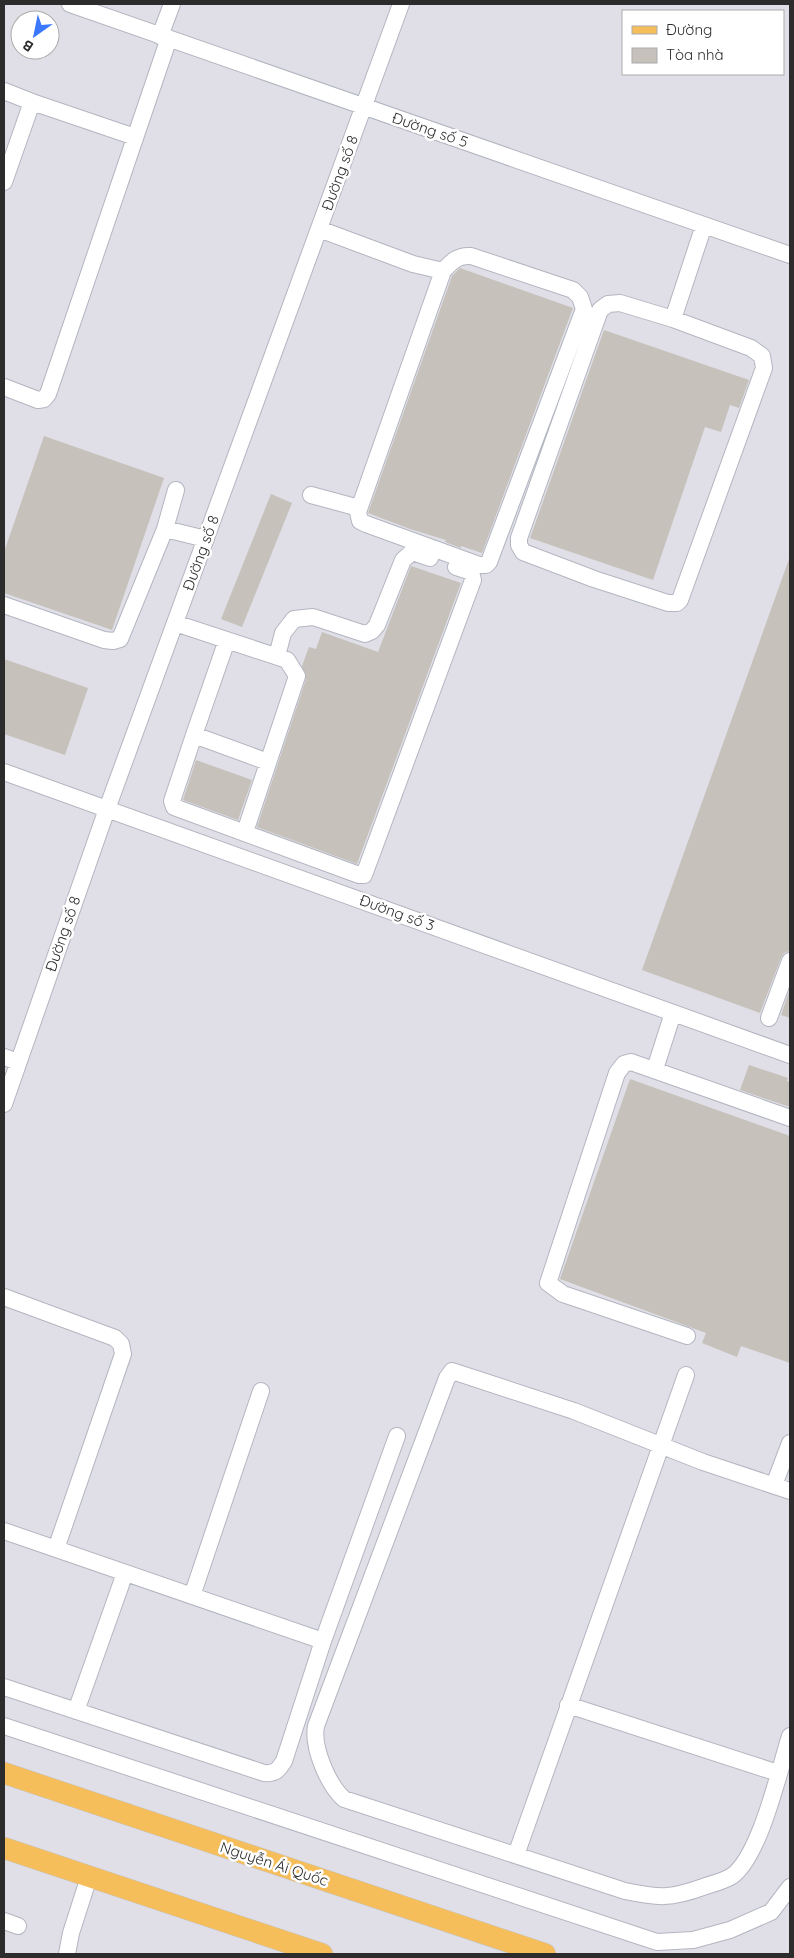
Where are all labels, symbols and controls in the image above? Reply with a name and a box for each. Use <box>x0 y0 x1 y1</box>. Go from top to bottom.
north arrow <box>10 10 60 60</box>
legend <box>622 10 784 75</box>
text: Đường <box>666 20 712 39</box>
text: B <box>19 36 37 56</box>
text: Tòa nhà <box>666 45 724 64</box>
street label: Đường số 5 <box>390 108 471 151</box>
street label: Đường số 8 <box>317 133 362 213</box>
street label: Đường số 8 <box>178 513 223 593</box>
street label: Đường số 3 <box>357 890 437 935</box>
street label: Đường số 8 <box>41 893 84 974</box>
street label: Nguyễn Ái Quốc <box>218 1837 331 1890</box>

